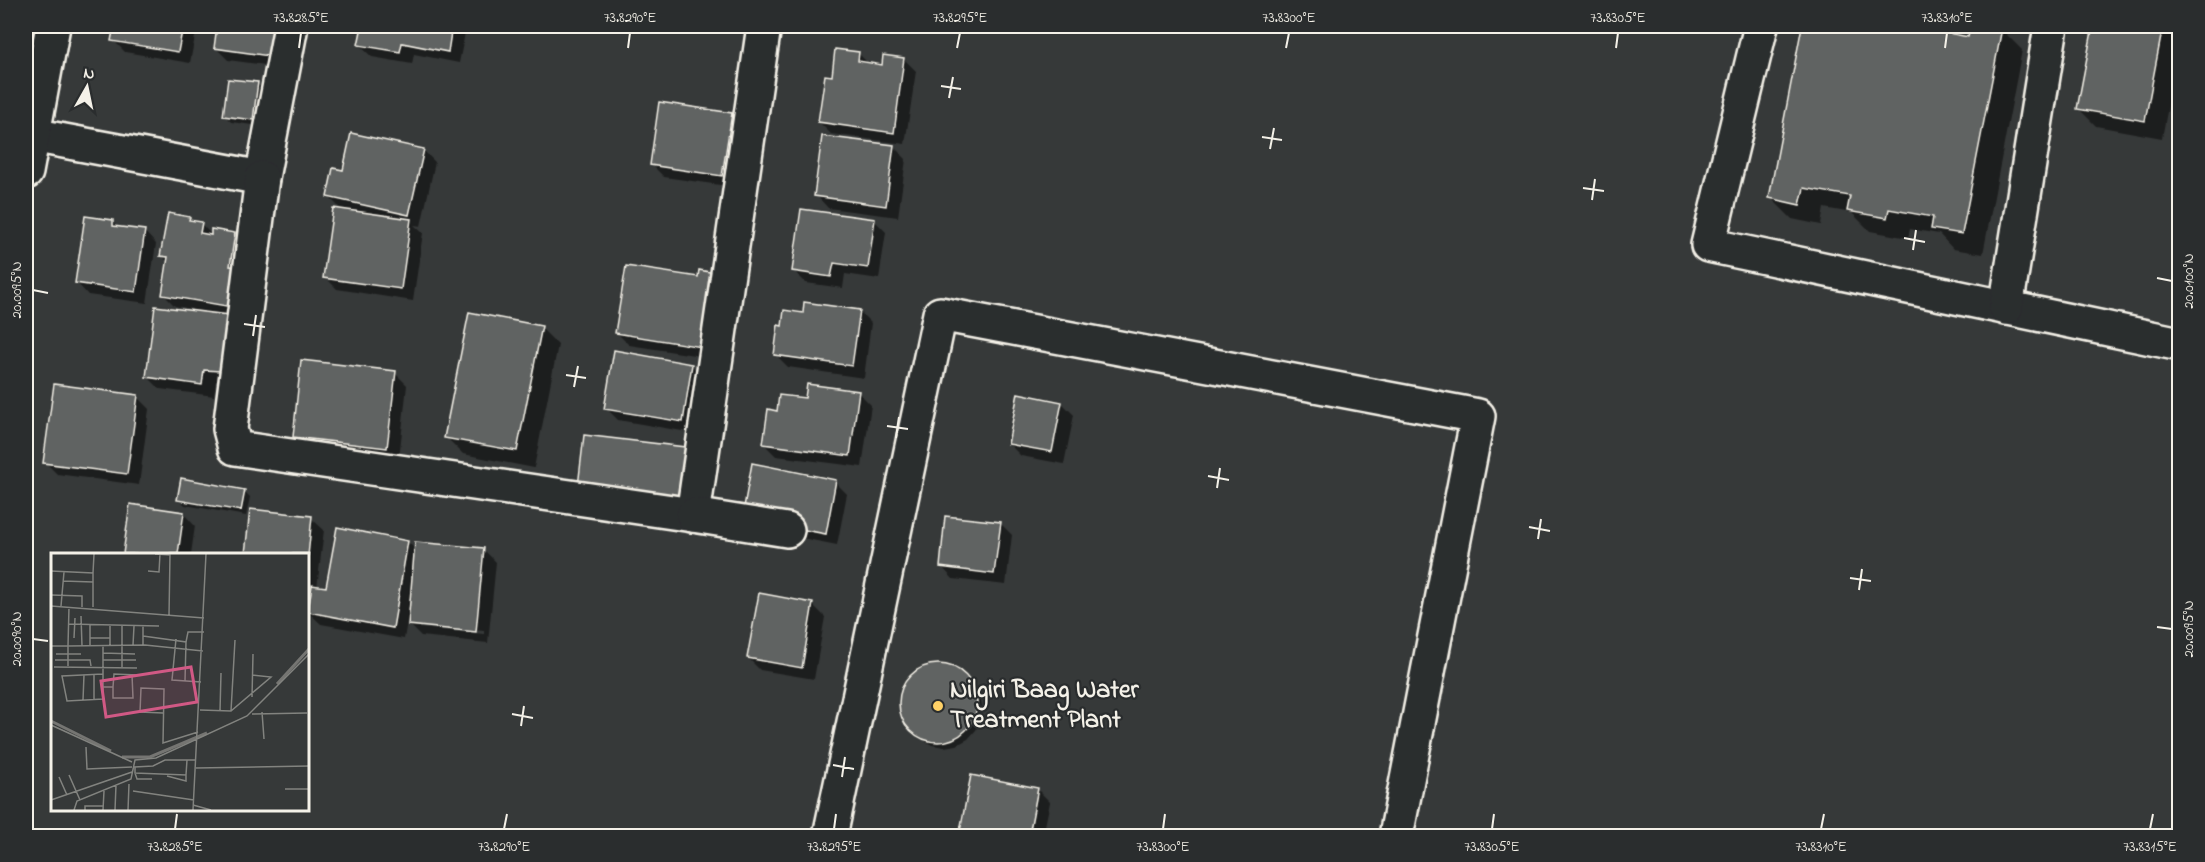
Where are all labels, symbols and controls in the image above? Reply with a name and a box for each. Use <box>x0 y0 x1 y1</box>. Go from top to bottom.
text: 73.8285°E <box>273 7 329 29</box>
text: 73.8290°E <box>604 7 656 29</box>
text: 73.8295°E <box>933 7 987 29</box>
text: 73.8300°E <box>1262 7 1316 29</box>
text: 73.8305°E <box>1590 7 1646 29</box>
text: 73.8310°E <box>1921 7 1973 29</box>
north arrow <box>57 57 117 117</box>
text: N <box>82 61 96 87</box>
text: 20.0100°N <box>2178 253 2200 309</box>
text: 20.0095°N <box>6 261 28 319</box>
inset map <box>51 553 309 811</box>
text: 20.0095°N <box>2178 600 2200 658</box>
text: 20.0090°N <box>6 611 28 667</box>
place label: Nilgiri Baag Water Treatment Plant <box>950 672 1140 740</box>
marker: Nilgiri Baag Water Treatment Plant <box>931 699 945 713</box>
text: 73.8285°E <box>147 836 203 858</box>
text: 73.8290°E <box>478 836 530 858</box>
text: 73.8295°E <box>807 836 861 858</box>
text: 73.8300°E <box>1136 836 1190 858</box>
text: 73.8305°E <box>1464 836 1520 858</box>
text: 73.8310°E <box>1795 836 1847 858</box>
text: 73.8315°E <box>2123 836 2177 858</box>

